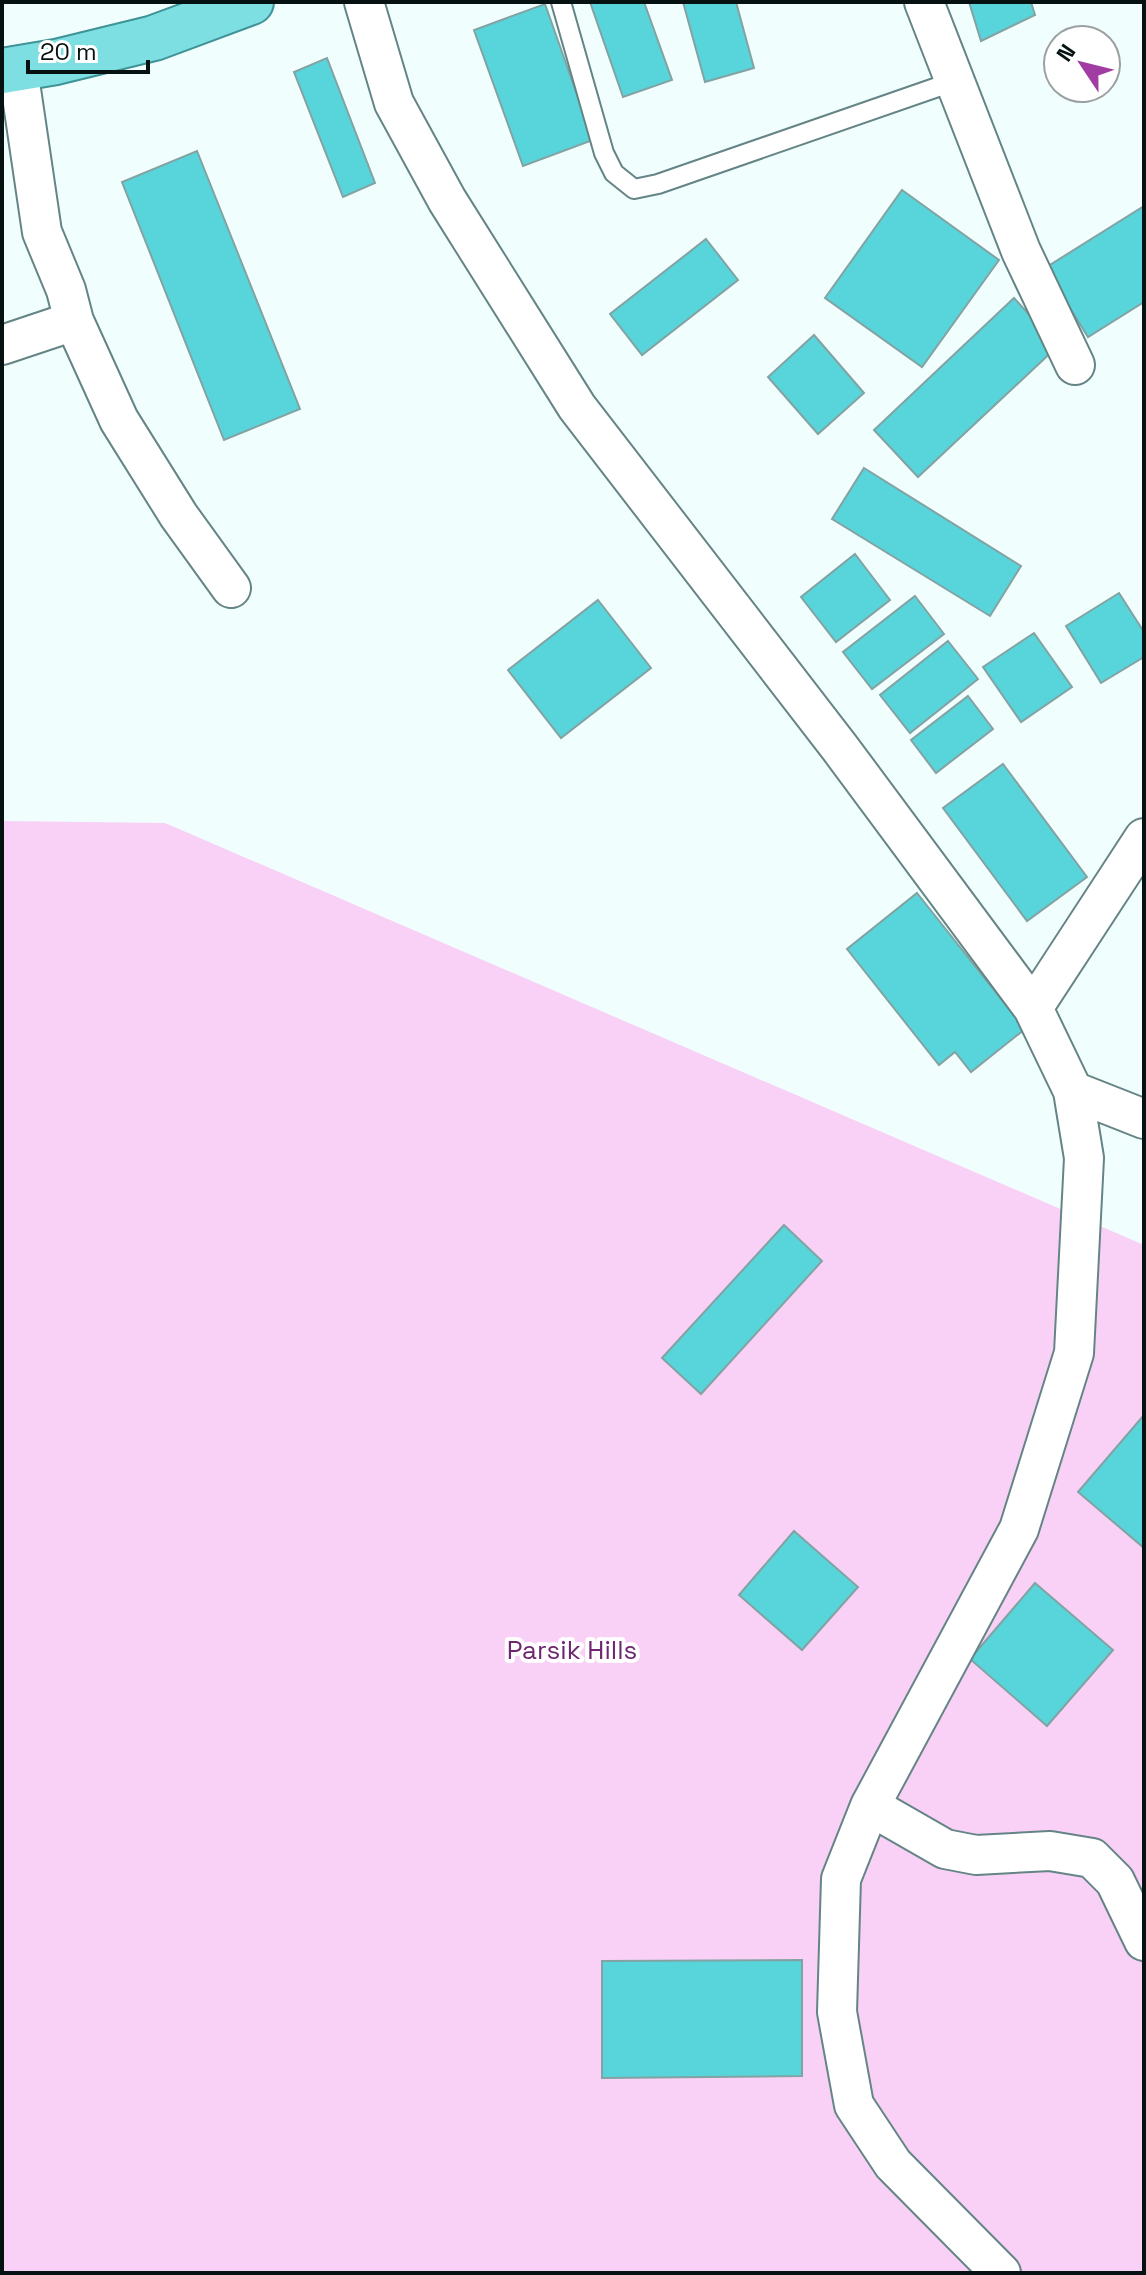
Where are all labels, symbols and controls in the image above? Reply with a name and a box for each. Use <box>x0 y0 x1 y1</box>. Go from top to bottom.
scale bar <box>28 24 148 74</box>
north arrow <box>1042 24 1122 104</box>
text: 20 m <box>40 36 97 67</box>
text: N <box>1050 38 1081 67</box>
park label: Parsik Hills <box>507 1633 637 1667</box>

